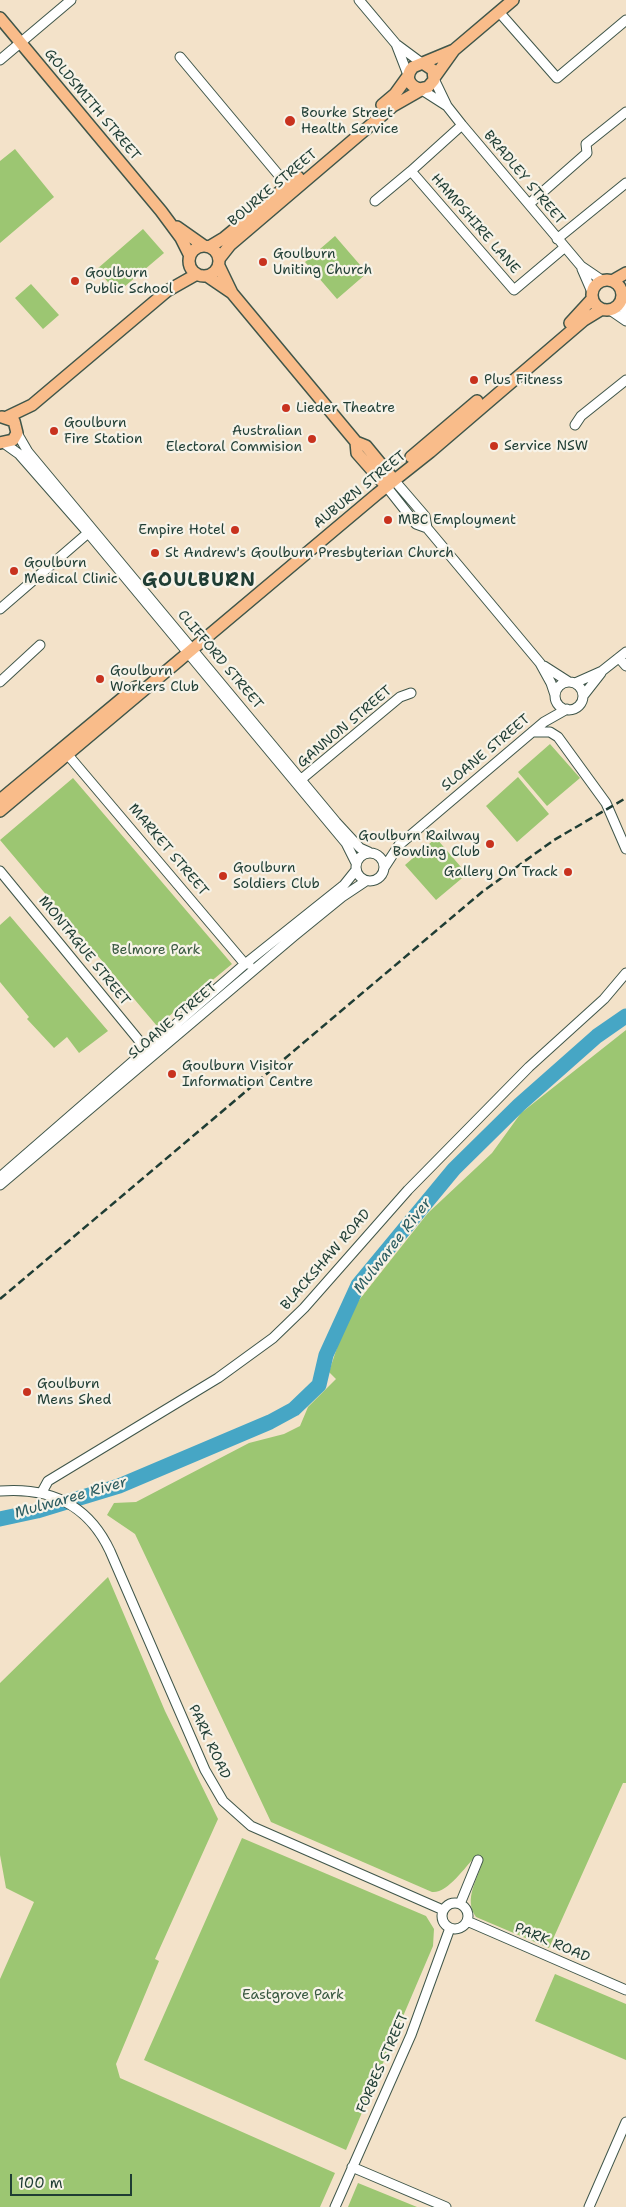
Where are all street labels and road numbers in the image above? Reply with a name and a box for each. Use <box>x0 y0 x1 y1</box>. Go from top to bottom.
street label: GOLDSMITH STREET <box>40 46 144 164</box>
street label: BRADLEY STREET <box>480 127 568 229</box>
street label: BOURKE STREET <box>225 146 321 230</box>
street label: HAMPSHIRE LANE <box>427 171 523 277</box>
street label: AUBURN STREET <box>310 448 410 532</box>
street label: CLIFFORD STREET <box>174 607 266 713</box>
street label: GANNON STREET <box>294 682 396 772</box>
street label: SLOANE STREET <box>438 711 534 795</box>
street label: MARKET STREET <box>125 800 211 900</box>
street label: MONTAGUE STREET <box>35 893 133 1009</box>
street label: SLOANE STREET <box>125 979 221 1063</box>
street label: BLACKSHAW ROAD <box>278 1206 374 1314</box>
street label: PARK ROAD <box>184 1702 234 1782</box>
street label: PARK ROAD <box>512 1920 592 1966</box>
street label: FORBES STREET <box>353 2010 413 2116</box>

